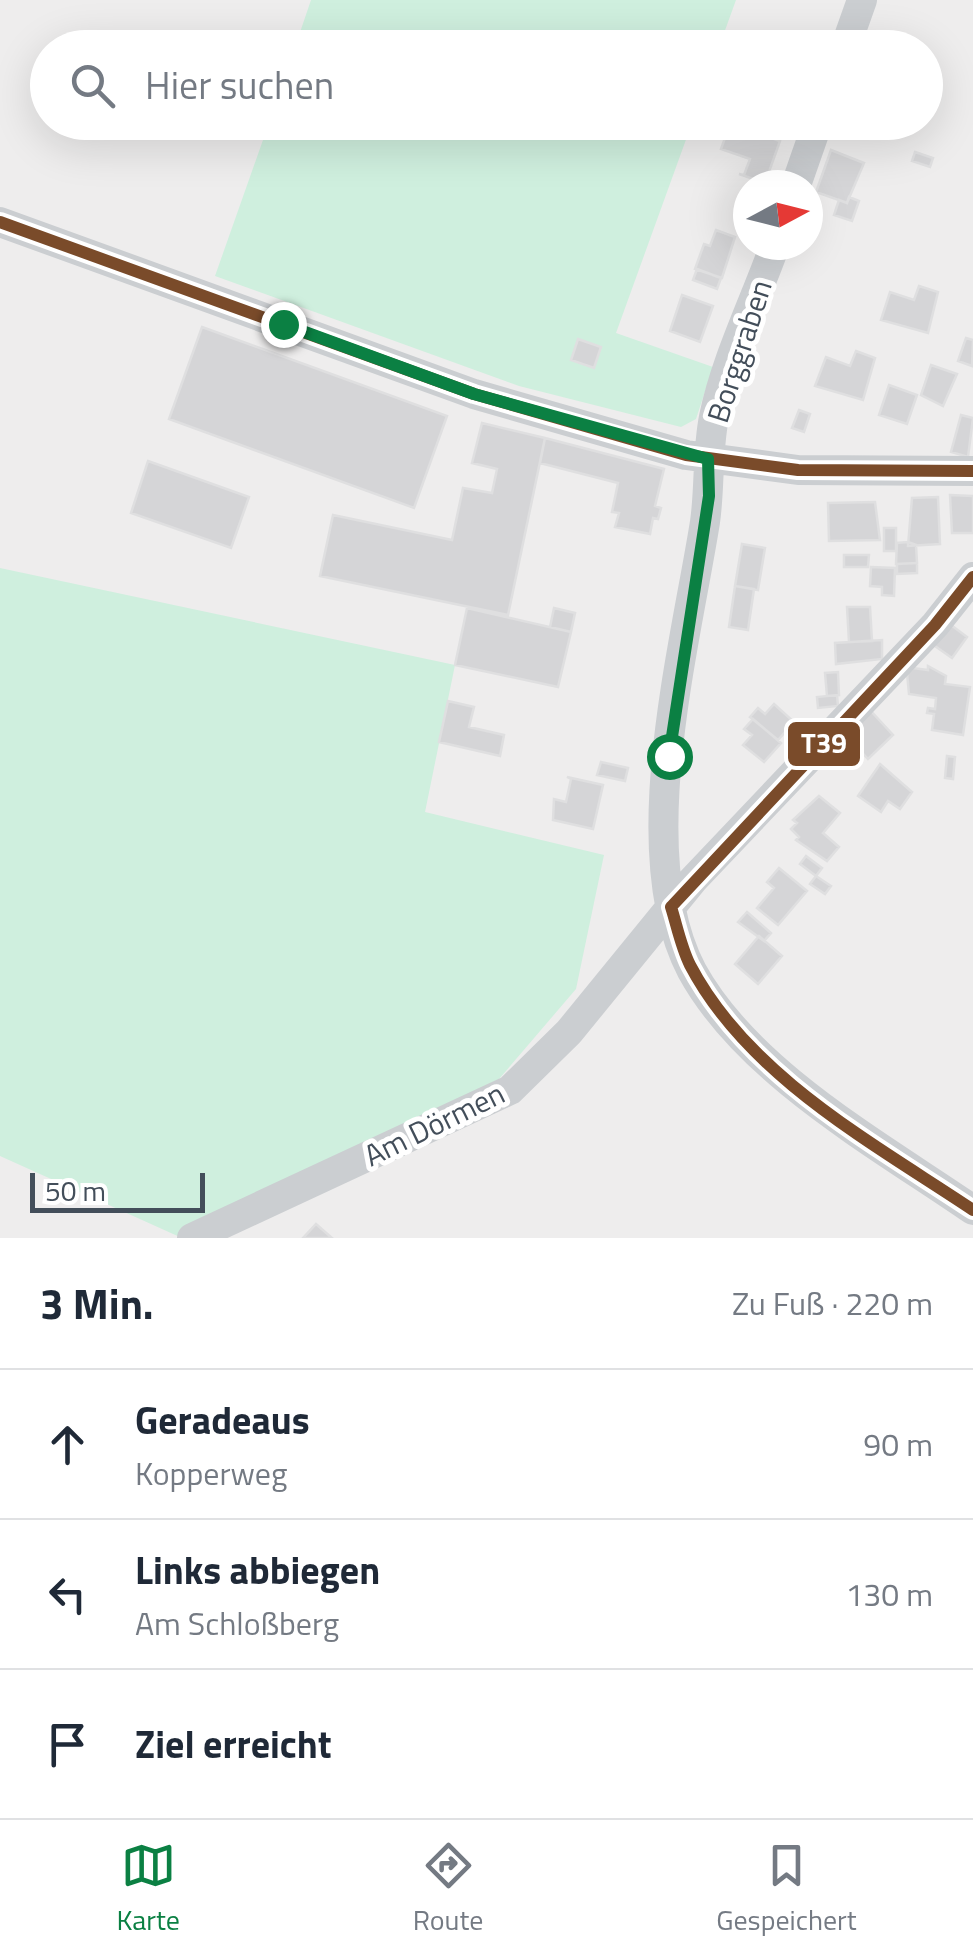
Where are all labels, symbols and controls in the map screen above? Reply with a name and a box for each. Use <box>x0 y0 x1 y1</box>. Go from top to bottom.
search box <box>30 30 943 140</box>
text: Hier suchen <box>145 56 334 114</box>
icon: search <box>65 58 120 113</box>
north arrow <box>733 170 823 260</box>
street label: Borggraben <box>694 274 784 428</box>
route end <box>261 302 307 348</box>
line badge: T39 <box>786 720 862 768</box>
text: T39 <box>801 721 847 764</box>
route start <box>647 734 693 780</box>
street label: Am Dörmen <box>356 1070 512 1178</box>
scale bar <box>30 1168 205 1212</box>
text: 50 m <box>45 1169 106 1212</box>
text: 3 Min. <box>40 1271 154 1335</box>
text: Zu Fuß · 220 m <box>732 1279 933 1327</box>
text: Geradeaus <box>135 1391 310 1449</box>
icon: ahead <box>40 1417 95 1472</box>
text: 90 m <box>863 1420 933 1468</box>
text: Kopperweg <box>135 1449 287 1497</box>
text: Links abbiegen <box>135 1541 380 1599</box>
icon: left <box>40 1567 95 1622</box>
text: 130 m <box>845 1570 933 1618</box>
text: Am Schloßberg <box>135 1599 339 1647</box>
text: Ziel erreicht <box>135 1715 332 1773</box>
icon: arrive <box>40 1717 95 1772</box>
tab: Karte <box>116 1838 180 1941</box>
tab: Route <box>413 1838 483 1941</box>
tab: Gespeichert <box>716 1838 857 1941</box>

